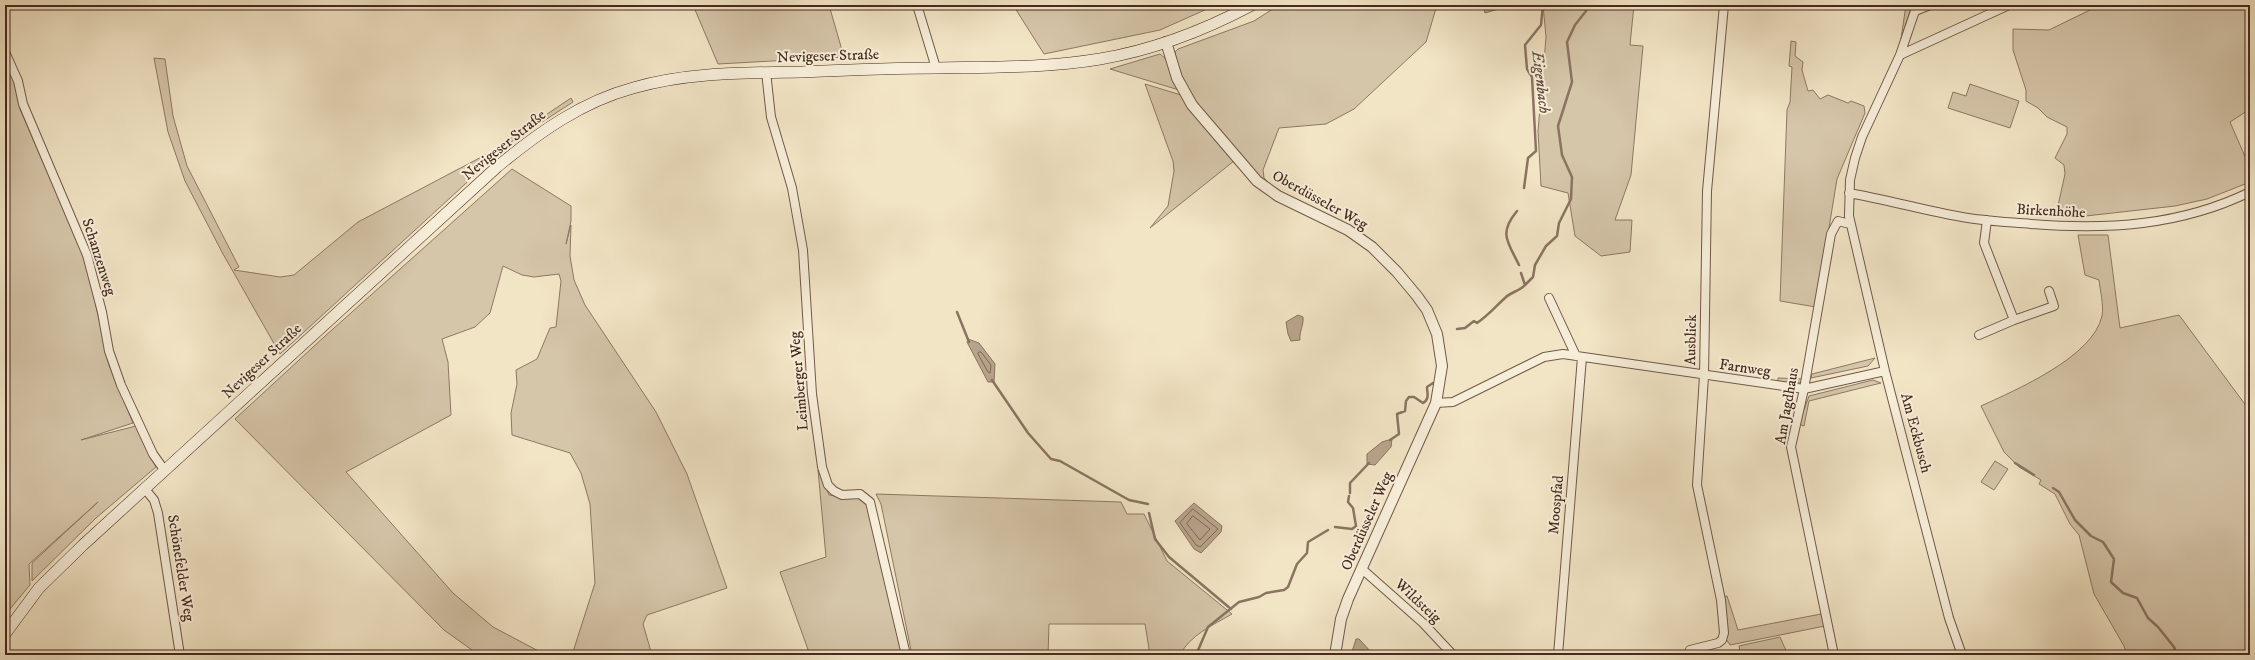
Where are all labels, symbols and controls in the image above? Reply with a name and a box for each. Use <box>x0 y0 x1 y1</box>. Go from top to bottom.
street label: Nevigeser Straße <box>777 45 879 67</box>
water label: Eigenbach <box>1527 49 1555 114</box>
street label: Nevigeser Straße <box>458 105 550 185</box>
street label: Oberdüsseler Weg <box>1269 166 1372 234</box>
street label: Birkenhöhe <box>2016 200 2086 222</box>
street label: Schanzenweg <box>78 216 121 299</box>
street label: Ausblick <box>1681 314 1701 366</box>
street label: Nevigeser Straße <box>218 319 306 403</box>
street label: Leimberger Weg <box>785 330 813 432</box>
street label: Farnweg <box>1718 355 1773 381</box>
street label: Am Jagdhaus <box>1771 366 1803 446</box>
street label: Am Eckbusch <box>1896 391 1936 475</box>
street label: Oberdüsseler Weg <box>1337 468 1398 573</box>
street label: Moospfad <box>1544 474 1568 535</box>
street label: Schönefelder Weg <box>163 513 199 623</box>
street label: Wildsteig <box>1390 574 1446 628</box>

